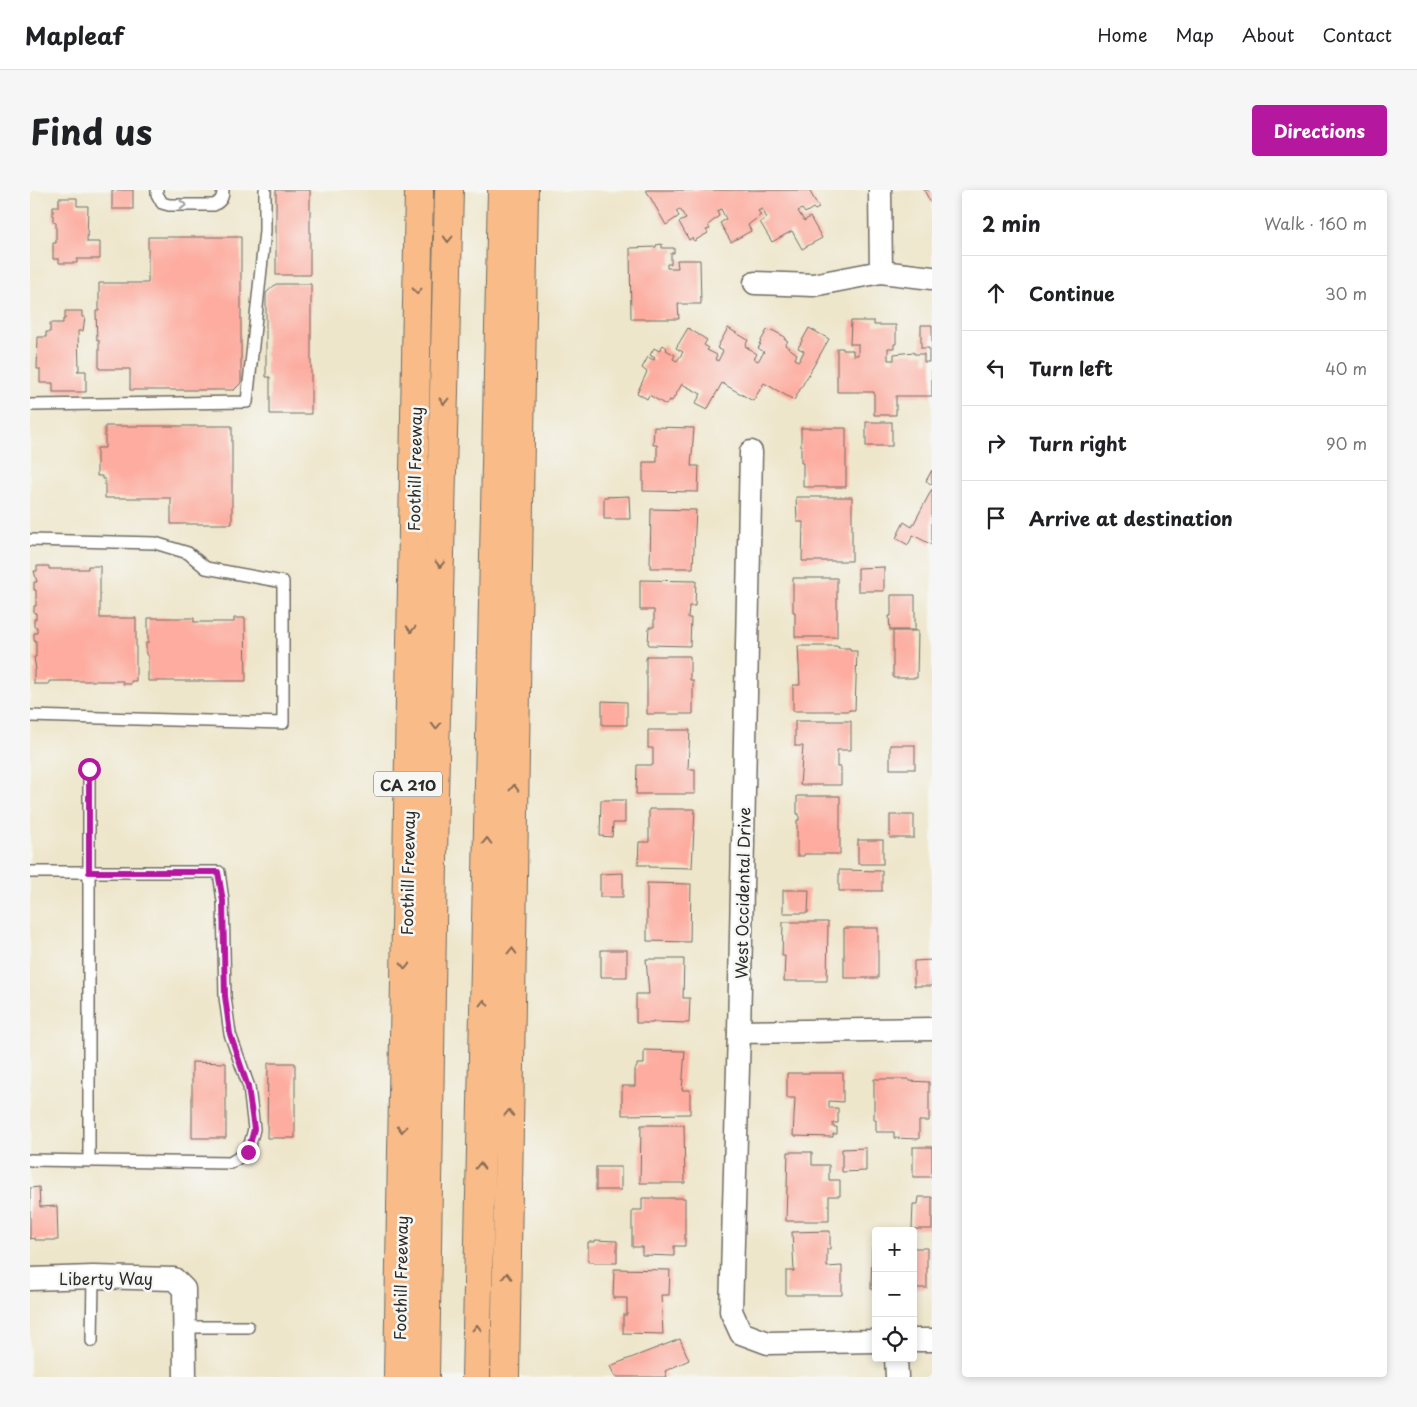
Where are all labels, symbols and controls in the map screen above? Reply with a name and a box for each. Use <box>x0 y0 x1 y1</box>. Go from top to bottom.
text: Mapleaf <box>25 17 124 53</box>
text: Home <box>1097 21 1147 48</box>
text: Map <box>1175 21 1214 48</box>
text: About <box>1242 21 1294 48</box>
text: Contact <box>1322 21 1392 48</box>
text: Find us <box>30 104 152 157</box>
button: Directions <box>1252 105 1387 156</box>
one-way arrow <box>180 200 188 210</box>
text: 2 min <box>982 207 1041 239</box>
text: Walk · 160 m <box>1264 211 1367 235</box>
one-way arrow <box>443 235 453 243</box>
icon: ahead <box>982 279 1010 307</box>
text: Continue <box>1029 279 1115 307</box>
text: 30 m <box>1325 281 1367 305</box>
one-way arrow <box>412 288 422 295</box>
icon: left <box>982 354 1010 382</box>
text: Turn left <box>1029 354 1113 382</box>
text: 40 m <box>1325 356 1367 380</box>
one-way arrow <box>439 398 449 405</box>
street label: Foothill Freeway <box>401 406 427 532</box>
icon: right <box>982 429 1010 457</box>
text: Turn right <box>1029 429 1127 457</box>
text: 90 m <box>1326 431 1367 455</box>
icon: arrive <box>982 504 1010 532</box>
text: Arrive at destination <box>1029 504 1233 532</box>
one-way arrow <box>435 560 445 568</box>
one-way arrow <box>406 625 416 633</box>
one-way arrow <box>431 722 441 730</box>
route start <box>78 758 101 781</box>
road number: CA 210 <box>374 772 442 796</box>
one-way arrow <box>509 784 520 792</box>
street label: West Occidental Drive <box>729 807 755 979</box>
street label: Foothill Freeway <box>394 810 420 936</box>
one-way arrow <box>482 837 493 845</box>
one-way arrow <box>507 947 517 954</box>
one-way arrow <box>400 962 410 970</box>
one-way arrow <box>479 999 489 1007</box>
one-way arrow <box>504 1109 514 1117</box>
one-way arrow <box>397 1125 407 1133</box>
route end <box>237 1141 260 1164</box>
one-way arrow <box>475 1162 485 1170</box>
street label: Foothill Freeway <box>387 1215 413 1341</box>
map controls <box>872 1227 917 1362</box>
button: + <box>872 1227 917 1272</box>
street label: Liberty Way <box>59 1266 153 1290</box>
one-way arrow <box>501 1272 512 1280</box>
button: − <box>872 1272 917 1317</box>
button: locate <box>872 1317 917 1362</box>
one-way arrow <box>472 1324 482 1332</box>

